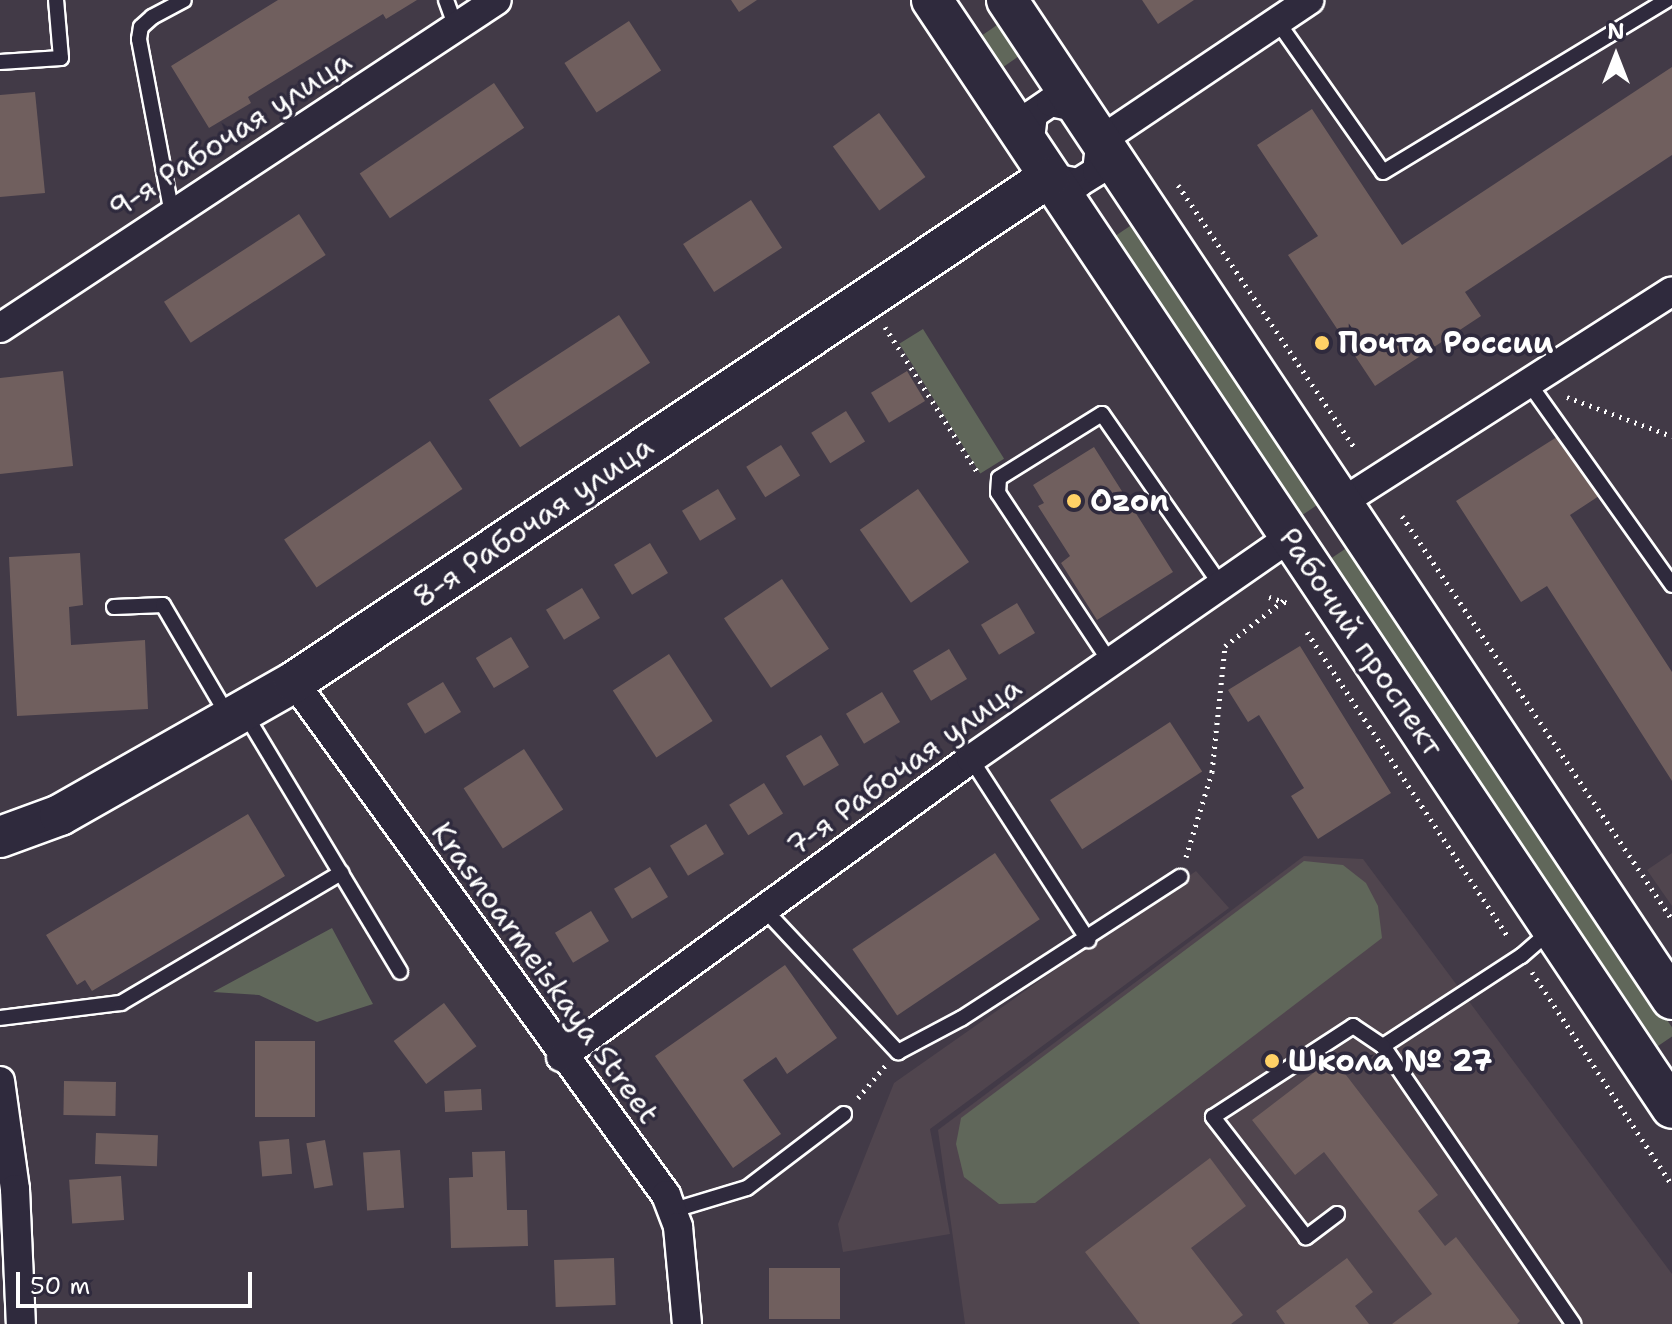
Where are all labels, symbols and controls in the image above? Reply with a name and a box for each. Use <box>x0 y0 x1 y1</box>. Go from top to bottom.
north arrow <box>1576 16 1656 96</box>
text: N <box>1607 17 1625 46</box>
street label: 9-я Рабочая улица <box>102 43 358 227</box>
place label: Почта России <box>1338 325 1554 361</box>
marker: Почта России <box>1313 334 1331 352</box>
street label: 8-я Рабочая улица <box>406 428 660 616</box>
place label: Ozon <box>1090 483 1169 519</box>
marker: Ozon <box>1065 492 1083 510</box>
street label: Рабочий проспект <box>1271 521 1451 763</box>
street label: 7-я Рабочая улица <box>780 670 1028 864</box>
street label: Krasnoarmeiskaya Street <box>423 815 667 1131</box>
place label: Школа № 27 <box>1288 1043 1492 1079</box>
marker: Школа № 27 <box>1263 1052 1281 1070</box>
scale bar <box>20 1256 256 1306</box>
text: 50 m <box>30 1270 90 1302</box>

